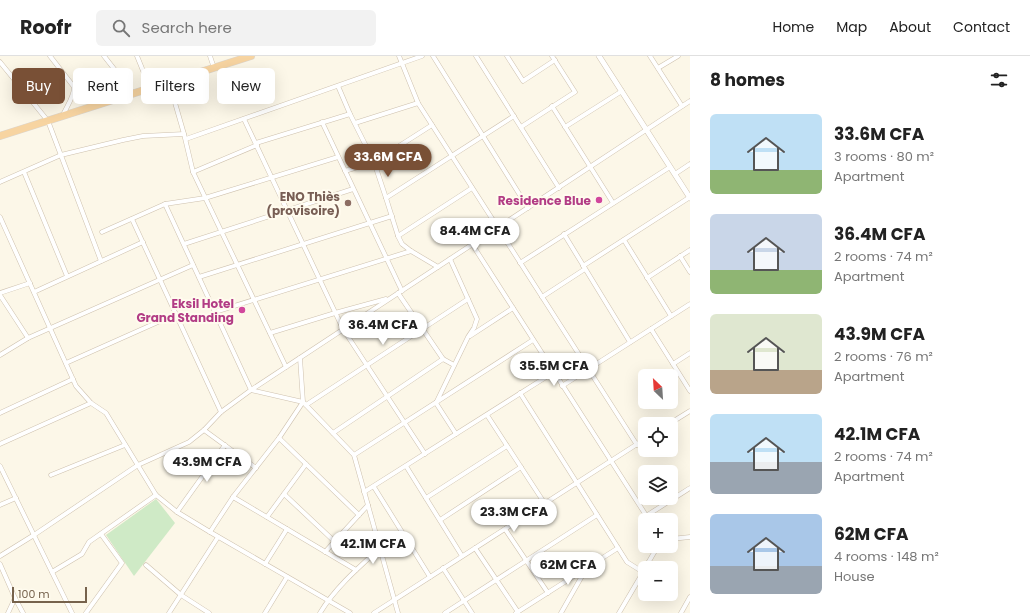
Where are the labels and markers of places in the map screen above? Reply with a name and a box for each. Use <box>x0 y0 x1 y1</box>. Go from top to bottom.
pin: 33.6M CFA <box>342 144 434 178</box>
place label: ENO Thiès (provisoire) <box>266 188 340 219</box>
place label: Residence Blue <box>498 192 592 209</box>
marker: Residence Blue <box>594 195 604 205</box>
marker: ENO Thiès (provisoire) <box>343 198 353 208</box>
pin: 84.4M CFA <box>429 218 521 252</box>
place label: Eksil Hotel Grand Standing <box>136 295 234 326</box>
marker: Eksil Hotel Grand Standing <box>237 305 247 315</box>
pin: 36.4M CFA <box>337 312 429 346</box>
pin: 35.5M CFA <box>508 353 600 387</box>
pin: 43.9M CFA <box>161 449 253 483</box>
pin: 23.3M CFA <box>468 499 560 533</box>
pin: 42.1M CFA <box>327 531 419 565</box>
pin: 62M CFA <box>531 552 605 586</box>

